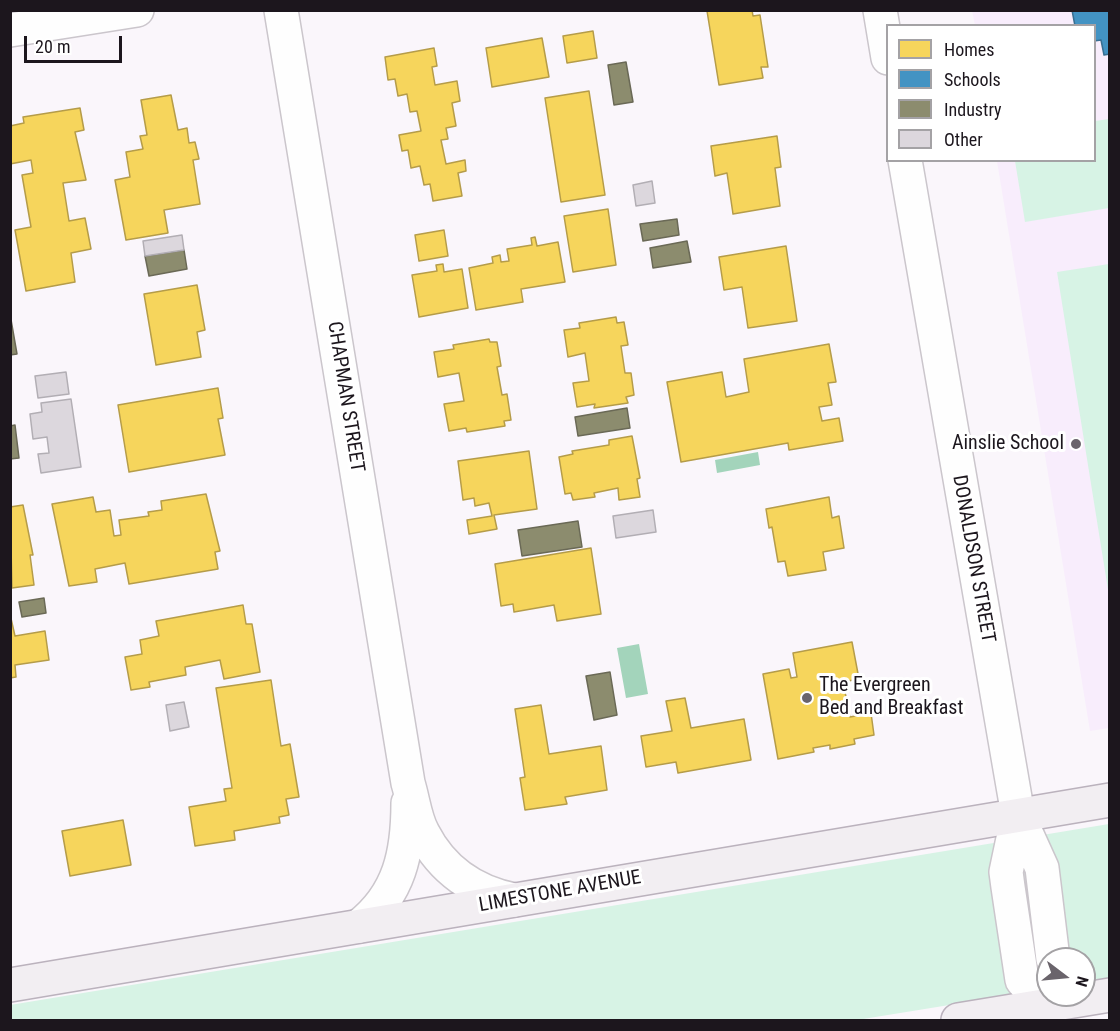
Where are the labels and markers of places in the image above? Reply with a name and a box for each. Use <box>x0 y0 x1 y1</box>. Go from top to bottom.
place label: Ainslie School <box>952 432 1064 456</box>
marker: Ainslie School <box>1069 437 1083 451</box>
place label: The Evergreen Bed and Breakfast <box>819 674 963 721</box>
marker: The Evergreen Bed and Breakfast <box>800 691 814 705</box>

